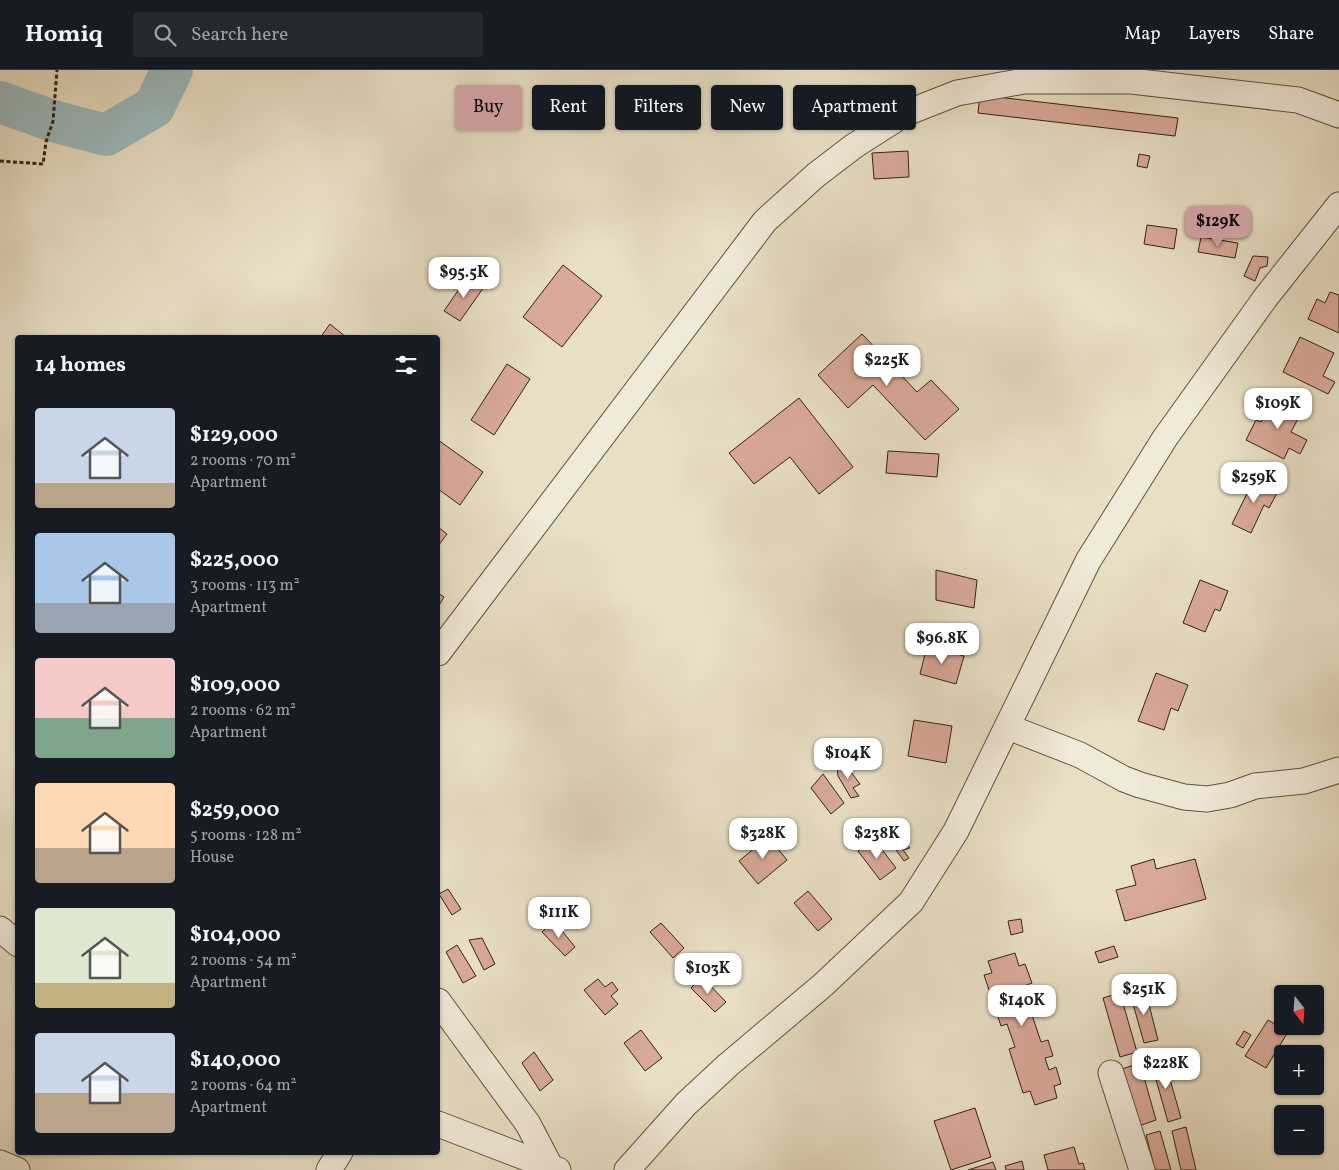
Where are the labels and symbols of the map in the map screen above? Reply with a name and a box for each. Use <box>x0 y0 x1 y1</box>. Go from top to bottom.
pin: $129K <box>1183 206 1253 248</box>
pin: $95.5K <box>423 256 505 299</box>
pin: $225K <box>852 344 922 387</box>
pin: $109K <box>1243 388 1313 430</box>
pin: $259K <box>1219 462 1289 504</box>
pin: $96.8K <box>901 622 983 665</box>
pin: $104K <box>813 738 883 780</box>
pin: $328K <box>728 818 798 860</box>
pin: $238K <box>842 818 912 860</box>
pin: $111K <box>524 896 594 939</box>
pin: $103K <box>673 952 743 995</box>
pin: $251K <box>1109 974 1179 1016</box>
pin: $140K <box>987 984 1057 1027</box>
north arrow <box>1274 985 1324 1035</box>
pin: $228K <box>1131 1048 1201 1090</box>

